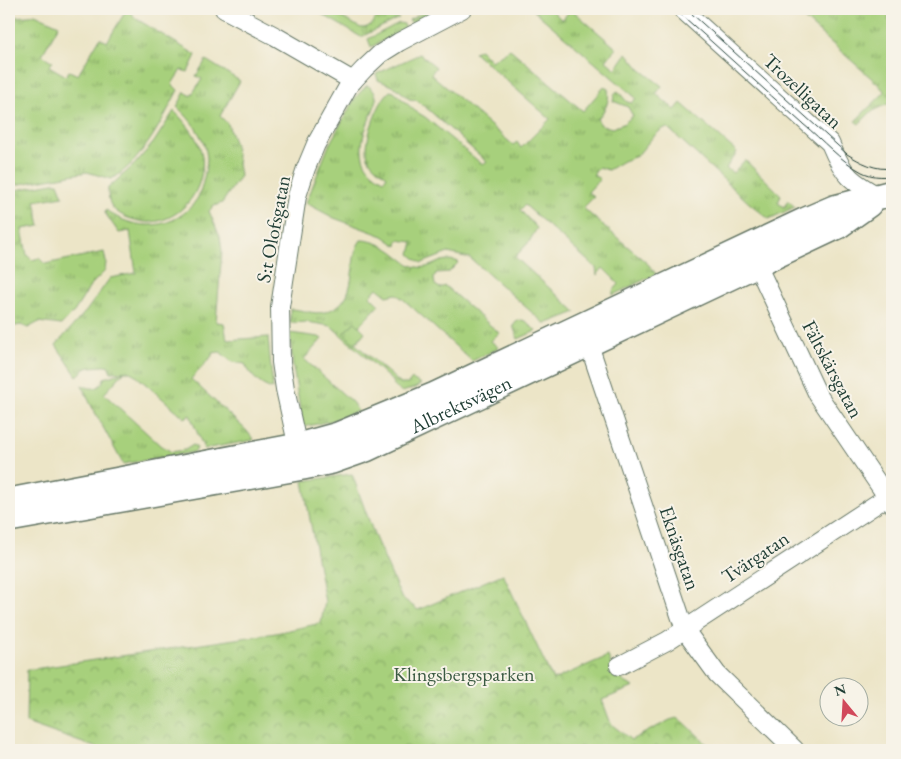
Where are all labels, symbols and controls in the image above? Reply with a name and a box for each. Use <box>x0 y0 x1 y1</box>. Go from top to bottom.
street label: Trozelligatan <box>758 48 848 135</box>
street label: S:t Olofsgatan <box>250 173 296 285</box>
street label: Fältskärsgatan <box>796 316 870 423</box>
street label: Albrektsvägen <box>405 369 516 440</box>
street label: Eknäsgatan <box>654 503 707 594</box>
street label: Tvärgatan <box>716 525 794 589</box>
park label: Klingsbergsparken <box>393 661 535 687</box>
north arrow <box>818 676 868 726</box>
text: N <box>832 679 849 700</box>

